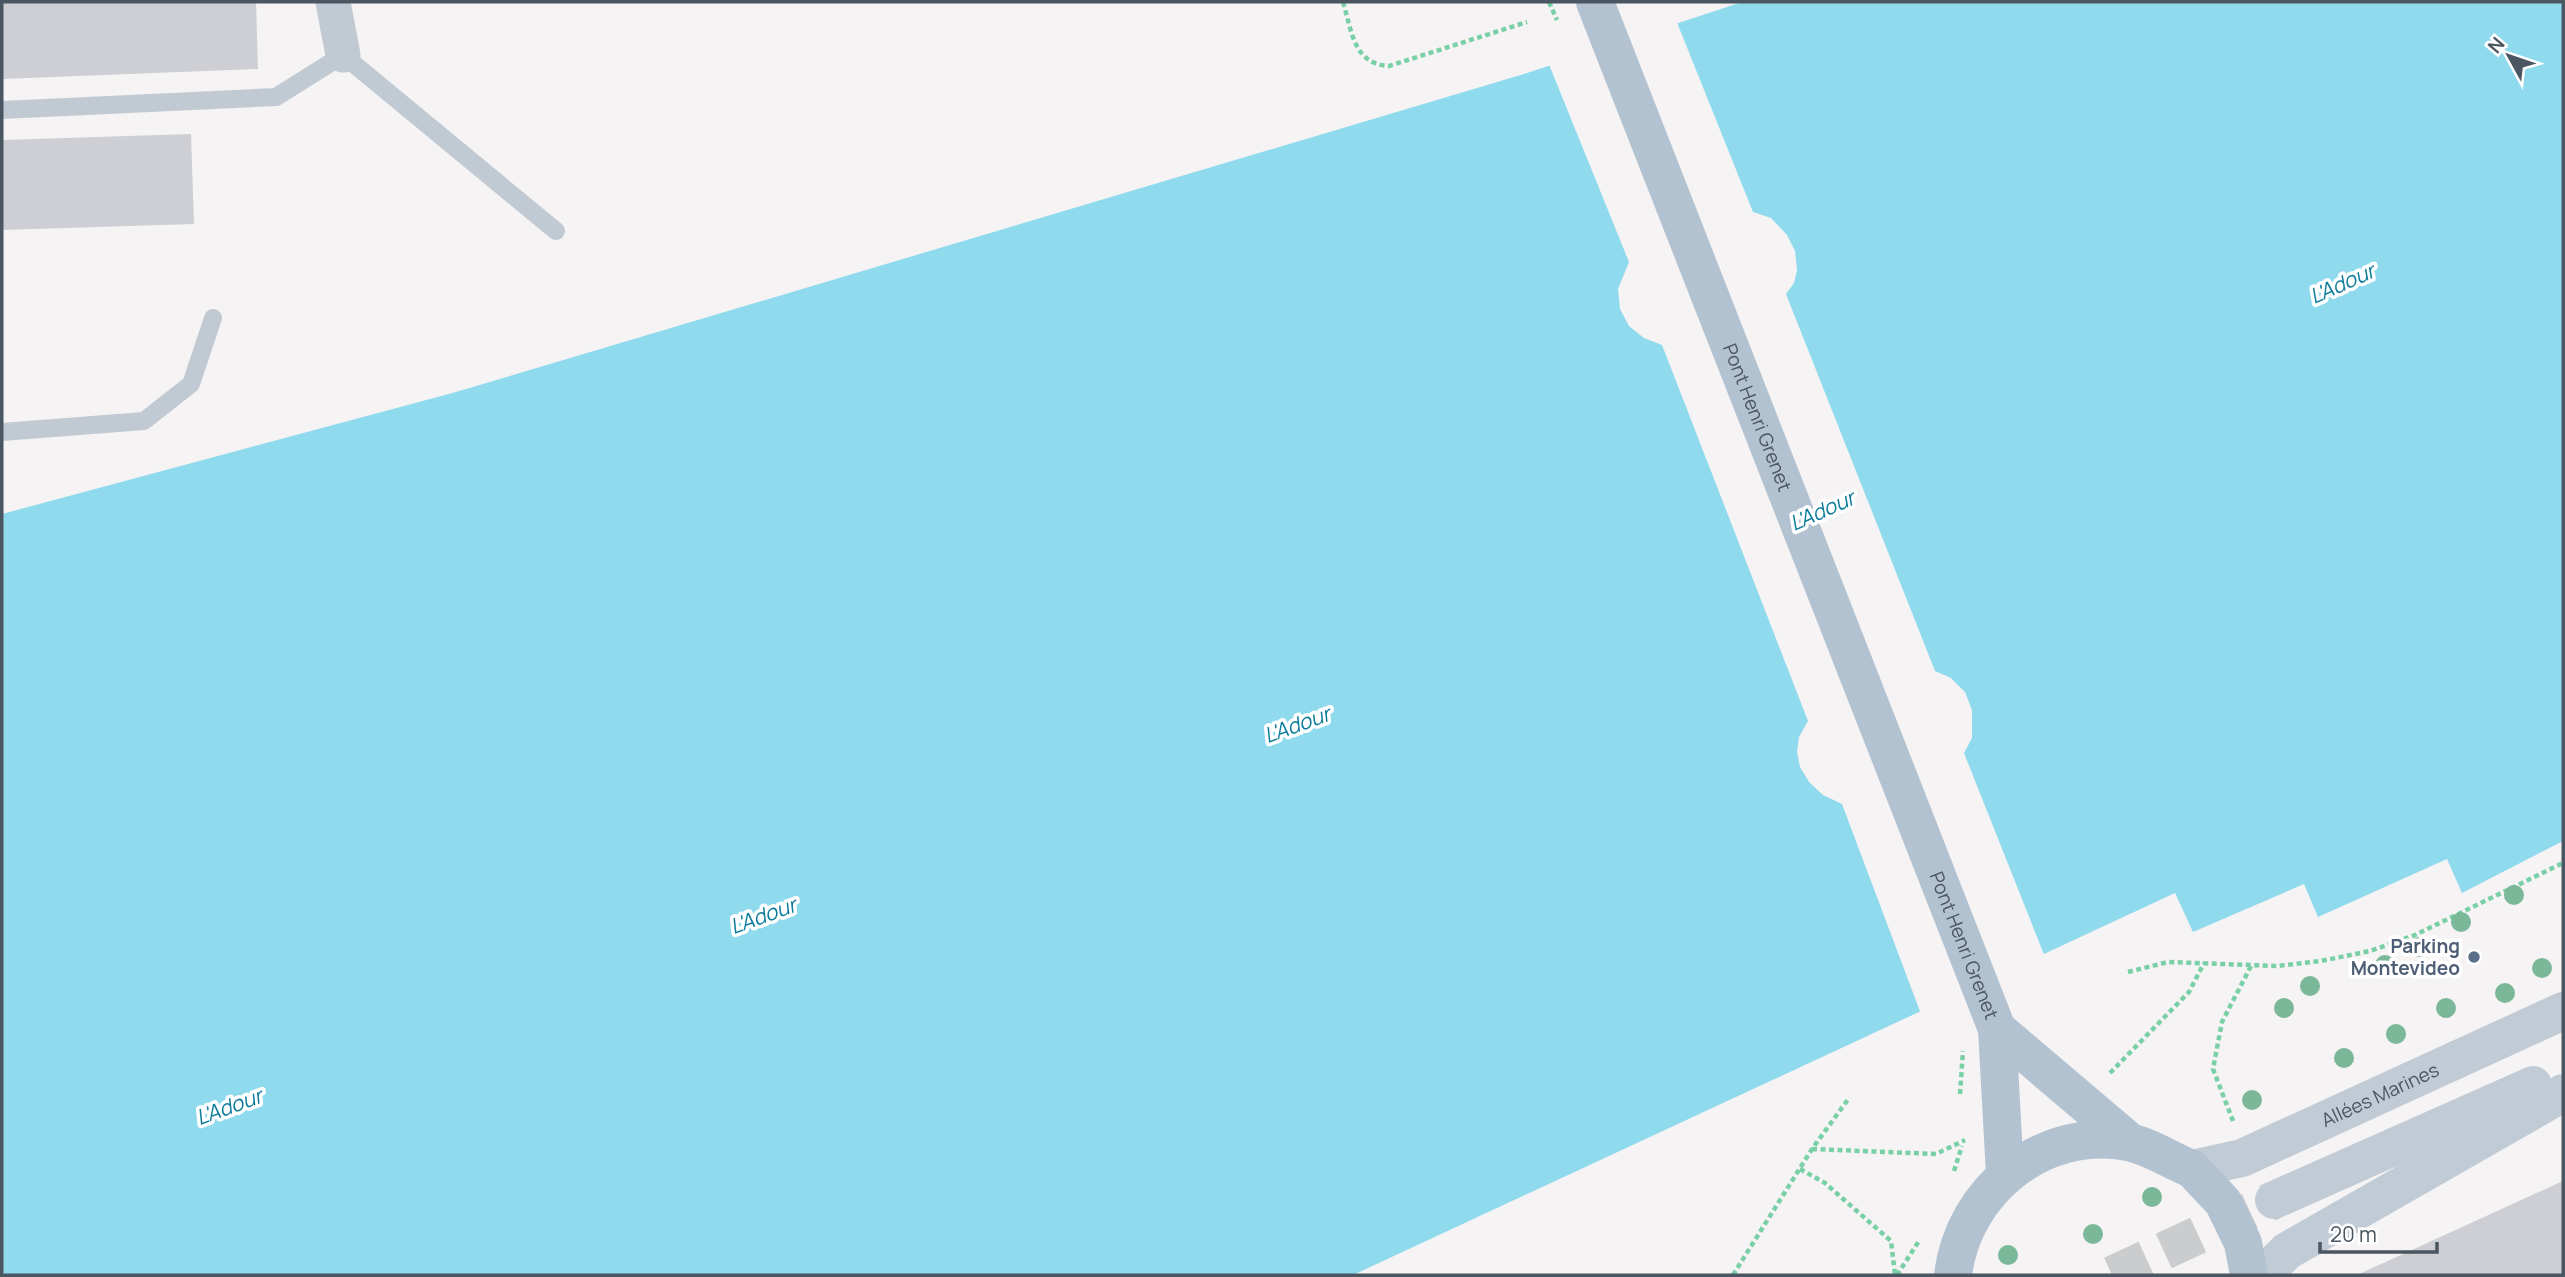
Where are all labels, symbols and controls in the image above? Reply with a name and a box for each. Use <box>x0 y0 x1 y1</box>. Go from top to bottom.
north arrow <box>2474 21 2544 91</box>
text: N <box>2482 31 2510 59</box>
water label: L'Adour <box>2305 255 2381 310</box>
street label: Pont Henri Grenet <box>1717 340 1798 495</box>
water label: L'Adour <box>1785 482 1861 537</box>
water label: L'Adour <box>1260 698 1336 749</box>
street label: Pont Henri Grenet <box>1924 868 2005 1023</box>
water label: L'Adour <box>726 889 802 940</box>
place label: Parking Montevideo <box>2351 933 2460 981</box>
marker: Parking Montevideo <box>2466 949 2482 965</box>
street label: Allées Marines <box>2317 1057 2443 1133</box>
water label: L'Adour <box>192 1080 268 1131</box>
scale bar <box>2320 1210 2437 1254</box>
text: 20 m <box>2330 1220 2377 1248</box>

